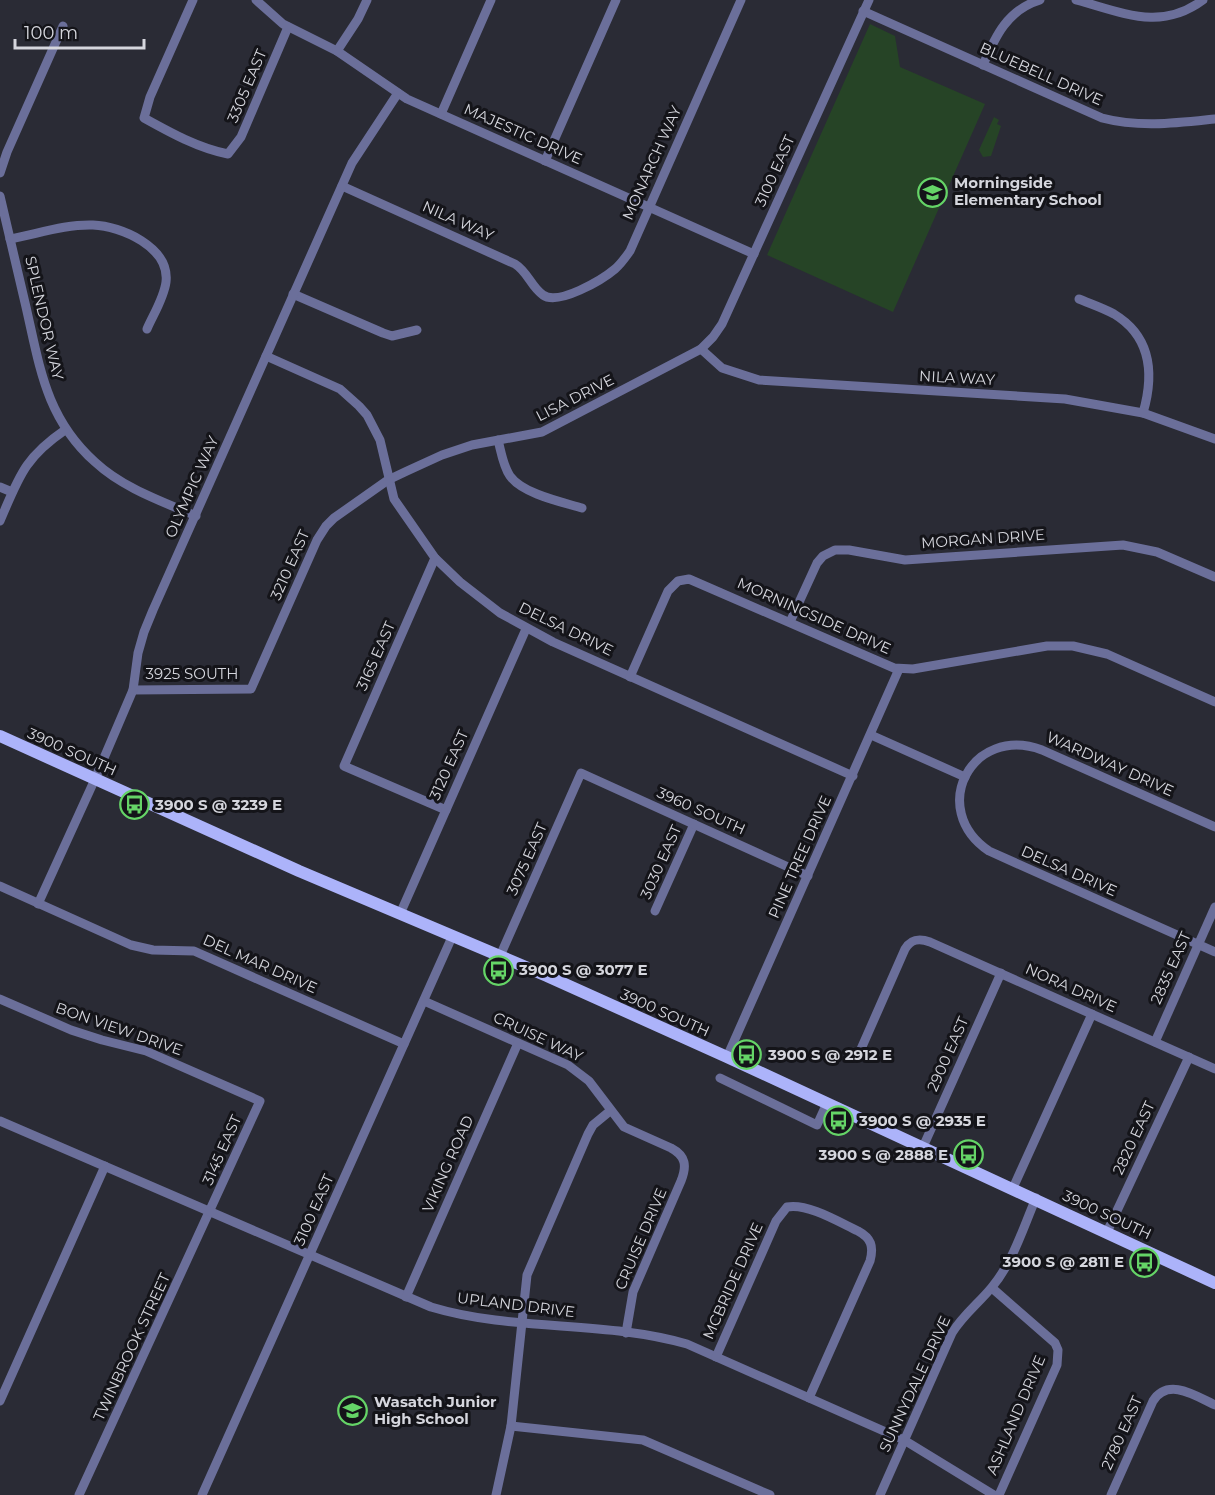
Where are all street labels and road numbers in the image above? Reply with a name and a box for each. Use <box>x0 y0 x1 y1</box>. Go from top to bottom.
street label: BLUEBELL DRIVE <box>977 38 1106 109</box>
street label: 3305 EAST <box>223 46 271 125</box>
street label: MAJESTIC DRIVE <box>461 99 585 168</box>
street label: MONARCH WAY <box>618 102 685 223</box>
street label: 3100 EAST <box>750 132 799 209</box>
street label: NILA WAY <box>420 196 497 245</box>
street label: SPLENDOR WAY <box>21 254 68 382</box>
street label: NILA WAY <box>919 366 996 389</box>
street label: LISA DRIVE <box>533 370 617 425</box>
street label: OLYMPIC WAY <box>161 433 223 541</box>
street label: MORGAN DRIVE <box>920 525 1046 552</box>
street label: 3210 EAST <box>266 526 314 603</box>
street label: MORNINGSIDE DRIVE <box>734 573 894 658</box>
street label: DELSA DRIVE <box>516 597 617 660</box>
street label: 3165 EAST <box>352 618 399 693</box>
street label: 3925 SOUTH <box>146 664 238 683</box>
street label: 3900 SOUTH <box>25 723 120 780</box>
street label: 3120 EAST <box>425 726 473 803</box>
street label: WARDWAY DRIVE <box>1044 727 1177 800</box>
street label: 3960 SOUTH <box>654 783 748 839</box>
street label: PINE TREE DRIVE <box>764 792 835 921</box>
street label: 3075 EAST <box>502 819 551 898</box>
street label: 3030 EAST <box>636 821 685 902</box>
street label: DELSA DRIVE <box>1018 841 1120 900</box>
street label: 2835 EAST <box>1146 928 1195 1007</box>
street label: DEL MAR DRIVE <box>200 930 320 997</box>
street label: NORA DRIVE <box>1023 959 1120 1016</box>
street label: 3900 SOUTH <box>618 984 713 1041</box>
street label: BON VIEW DRIVE <box>53 998 185 1059</box>
street label: CRUISE WAY <box>490 1007 587 1066</box>
street label: 2900 EAST <box>923 1013 973 1094</box>
street label: 2820 EAST <box>1108 1098 1159 1178</box>
street label: 3145 EAST <box>198 1111 246 1188</box>
street label: VIKING ROAD <box>418 1112 477 1215</box>
street label: 3100 EAST <box>289 1171 338 1248</box>
street label: CRUISE DRIVE <box>611 1185 671 1293</box>
street label: 3900 SOUTH <box>1060 1186 1155 1243</box>
street label: MCBRIDE DRIVE <box>698 1219 767 1342</box>
street label: TWINBROOK STREET <box>89 1270 174 1424</box>
street label: UPLAND DRIVE <box>456 1288 576 1321</box>
street label: SUNNYDALE DRIVE <box>875 1313 954 1455</box>
street label: ASHLAND DRIVE <box>982 1352 1049 1477</box>
street label: 2780 EAST <box>1097 1393 1146 1473</box>

